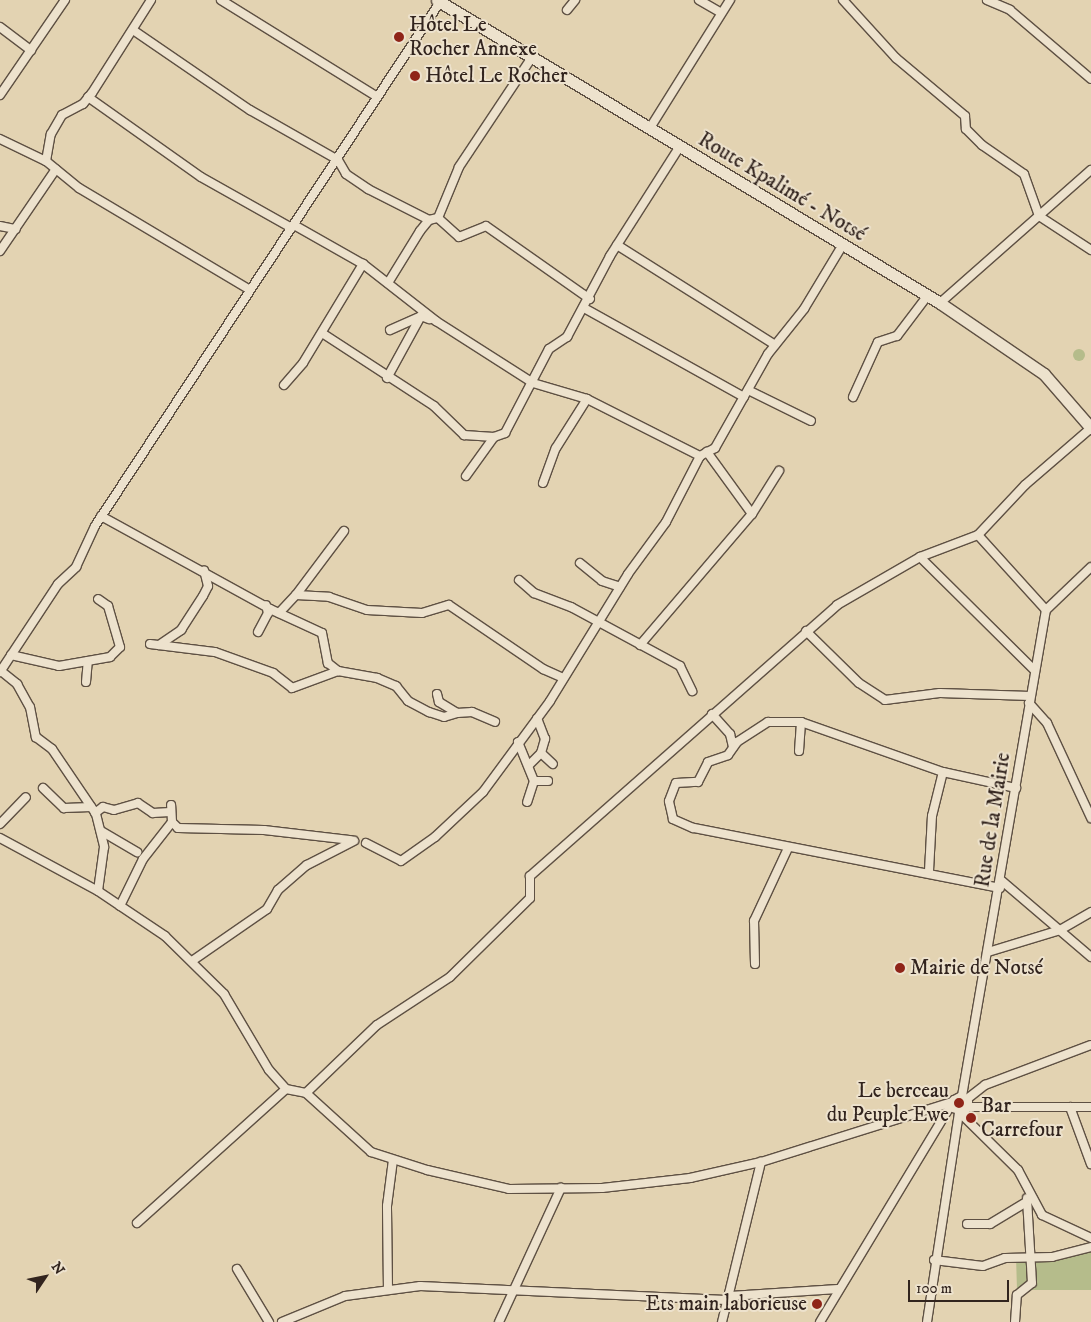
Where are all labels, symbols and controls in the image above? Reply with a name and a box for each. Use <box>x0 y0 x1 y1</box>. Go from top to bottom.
place label: Hôtel Le Rocher Annexe <box>409 12 537 62</box>
marker: Hôtel Le Rocher Annexe <box>393 31 405 43</box>
place label: Hôtel Le Rocher <box>425 63 568 89</box>
marker: Hôtel Le Rocher <box>409 70 421 82</box>
street label: Route Kpalimé - Notsé <box>694 127 870 247</box>
street label: Rue de la Mairie <box>970 751 1016 889</box>
place label: Mairie de Notsé <box>910 955 1043 981</box>
marker: Mairie de Notsé <box>894 962 906 974</box>
place label: Le berceau du Peuple Ewe <box>827 1078 949 1128</box>
place label: Bar Carrefour <box>981 1093 1063 1143</box>
marker: Le berceau du Peuple Ewe <box>953 1097 965 1109</box>
marker: Bar Carrefour <box>965 1112 977 1124</box>
north arrow <box>20 1252 70 1302</box>
text: N <box>47 1259 68 1278</box>
scale bar <box>911 1270 1012 1302</box>
text: 100 m <box>916 1279 952 1298</box>
place label: Ets main laborieuse <box>645 1291 807 1317</box>
marker: Ets main laborieuse <box>811 1298 823 1310</box>

